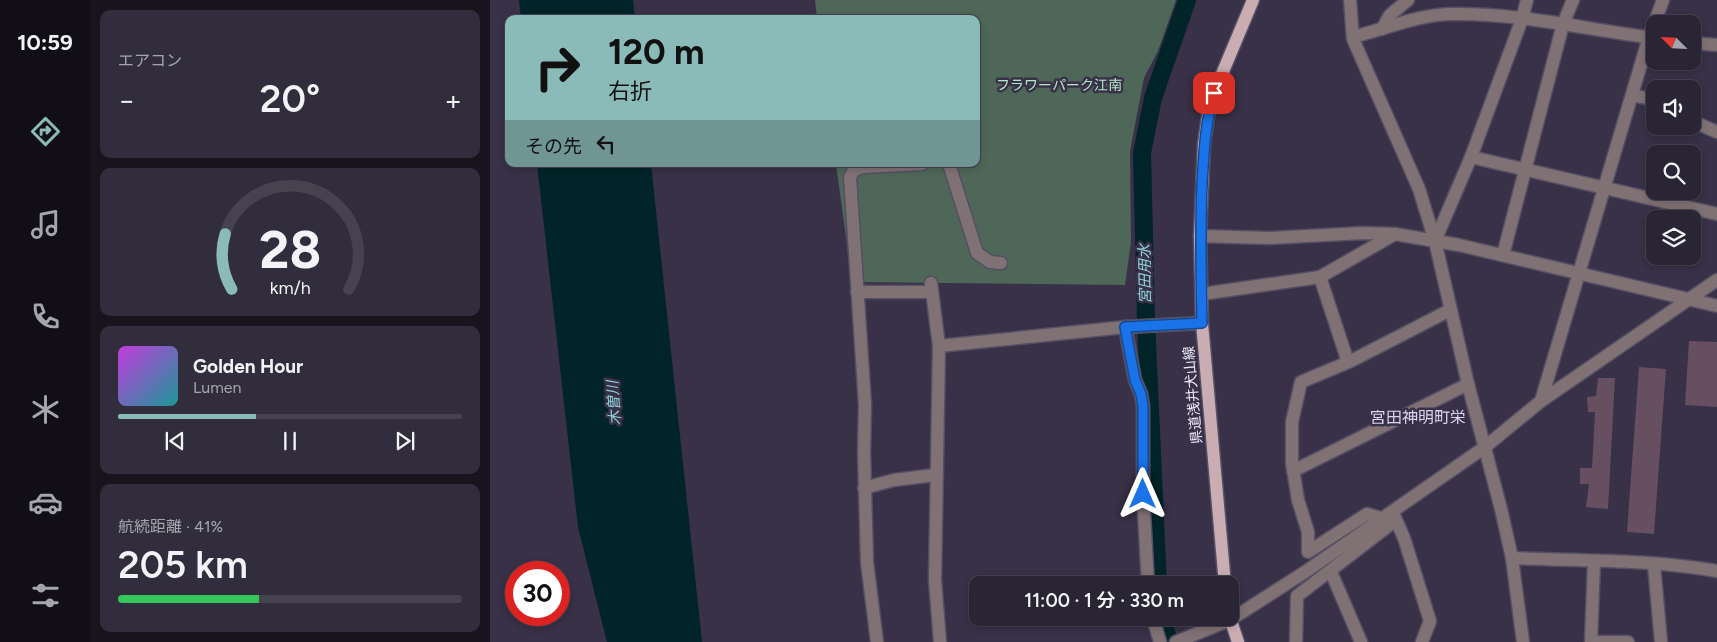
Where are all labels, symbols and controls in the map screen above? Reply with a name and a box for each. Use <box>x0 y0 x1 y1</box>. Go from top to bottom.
north arrow <box>1646 15 1701 70</box>
map controls <box>1646 15 1701 265</box>
text: 10:59 <box>17 29 73 56</box>
text: 120 m <box>608 31 705 73</box>
icon: right <box>525 35 590 100</box>
text: エアコン <box>118 51 182 70</box>
pin <box>1193 72 1235 114</box>
text: 20° <box>260 76 320 122</box>
park label: フラワーパーク江南 <box>996 77 1122 94</box>
text: 右折 <box>608 78 652 105</box>
icon: arrive <box>1200 79 1228 107</box>
button: sound <box>1646 80 1701 135</box>
text: − <box>118 83 135 117</box>
text: + <box>445 83 462 117</box>
icon: directions <box>28 114 63 149</box>
icon: left <box>592 130 620 158</box>
text: その先 <box>525 135 582 158</box>
button: search <box>1646 145 1701 200</box>
icon: music <box>28 207 63 242</box>
button: layers <box>1646 210 1701 265</box>
text: 28 <box>259 219 321 281</box>
water label: 宮田用水 <box>1135 242 1155 304</box>
text: km/h <box>270 277 310 298</box>
icon: phone <box>28 299 63 334</box>
street label: 県道浅井犬山線 <box>1180 345 1206 445</box>
text: Golden Hour <box>193 355 303 378</box>
text: Lumen <box>193 378 242 397</box>
water label: 木曽川 <box>603 378 625 426</box>
icon: climate <box>28 392 63 427</box>
district label: 宮田神明町栄 <box>1370 408 1466 427</box>
icon: previous <box>161 427 189 455</box>
icon: pause <box>276 427 304 455</box>
icon: next <box>391 427 419 455</box>
position arrow <box>1116 467 1168 519</box>
icon: car <box>28 485 63 520</box>
text: 航続距離 · 41% <box>118 517 223 536</box>
text: 205 km <box>118 542 248 588</box>
speed limit sign: 30 <box>505 561 570 626</box>
icon: filters <box>28 578 63 613</box>
text: 11:00 · 1 分 · 330 m <box>1024 589 1184 612</box>

